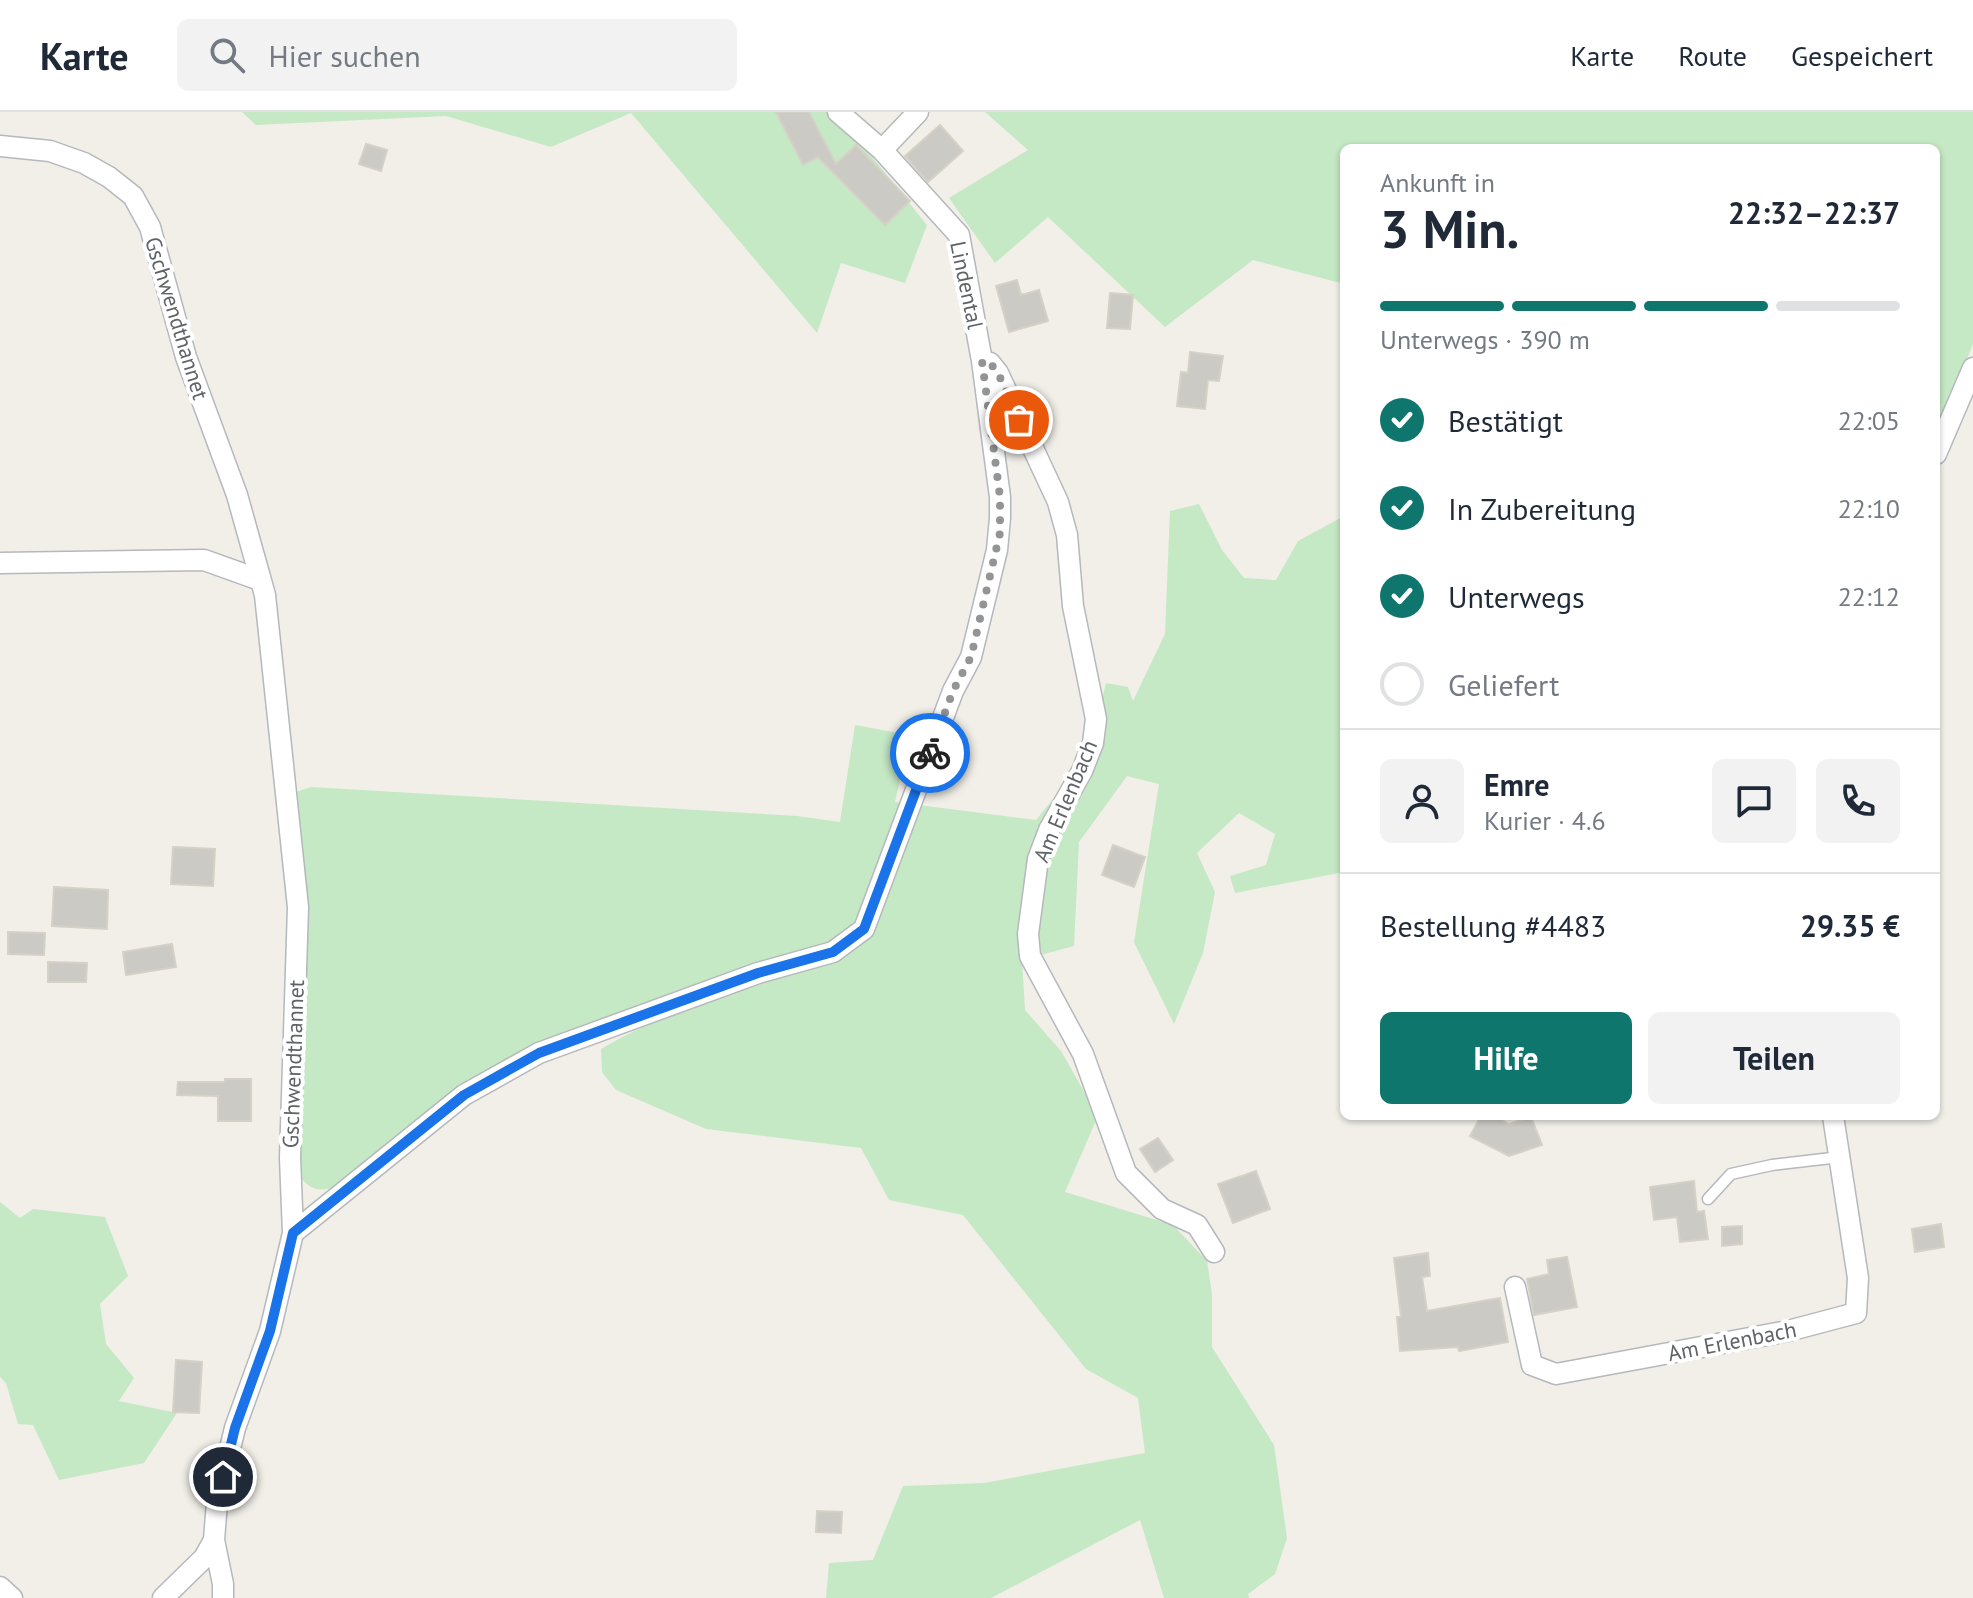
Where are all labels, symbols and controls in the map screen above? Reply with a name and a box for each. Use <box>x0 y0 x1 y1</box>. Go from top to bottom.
search box <box>177 19 737 91</box>
text: Karte <box>40 31 129 80</box>
icon: search <box>205 33 249 77</box>
text: Hier suchen <box>269 36 421 75</box>
text: Karte <box>1570 37 1634 74</box>
text: Route <box>1678 37 1747 74</box>
text: Gespeichert <box>1791 37 1933 74</box>
text: Ankunft in <box>1380 166 1495 199</box>
text: 22:32–22:37 <box>1728 193 1900 232</box>
text: 3 Min. <box>1380 195 1519 262</box>
street label: Gschwendthannet <box>139 233 215 403</box>
street label: Lindental <box>944 238 990 332</box>
text: Unterwegs · 390 m <box>1380 323 1590 356</box>
pin <box>985 386 1053 454</box>
icon: bag <box>997 398 1041 442</box>
icon: check <box>1380 398 1424 442</box>
text: Bestätigt <box>1448 401 1563 440</box>
text: 22:05 <box>1838 404 1900 437</box>
icon: check <box>1380 486 1424 530</box>
text: In Zubereitung <box>1448 489 1636 528</box>
text: 22:10 <box>1838 492 1900 525</box>
icon: check <box>1380 574 1424 618</box>
text: Unterwegs <box>1448 577 1585 616</box>
text: 22:12 <box>1838 580 1900 613</box>
text: Geliefert <box>1448 665 1559 704</box>
courier <box>890 713 970 793</box>
icon: bike <box>908 731 952 775</box>
street label: Am Erlenbach <box>1027 736 1103 866</box>
button: person <box>1380 759 1464 843</box>
button: chat <box>1712 759 1796 843</box>
button: phone <box>1816 759 1900 843</box>
text: Emre <box>1484 765 1550 804</box>
text: Kurier · 4.6 <box>1484 804 1606 837</box>
text: Bestellung #4483 <box>1380 906 1606 945</box>
text: 29.35 € <box>1800 906 1900 945</box>
street label: Gschwendthannet <box>276 979 310 1149</box>
button: Hilfe <box>1380 1012 1632 1104</box>
button: Teilen <box>1648 1012 1900 1104</box>
street label: Am Erlenbach <box>1665 1315 1799 1367</box>
pin <box>189 1443 257 1511</box>
icon: home <box>201 1455 245 1499</box>

